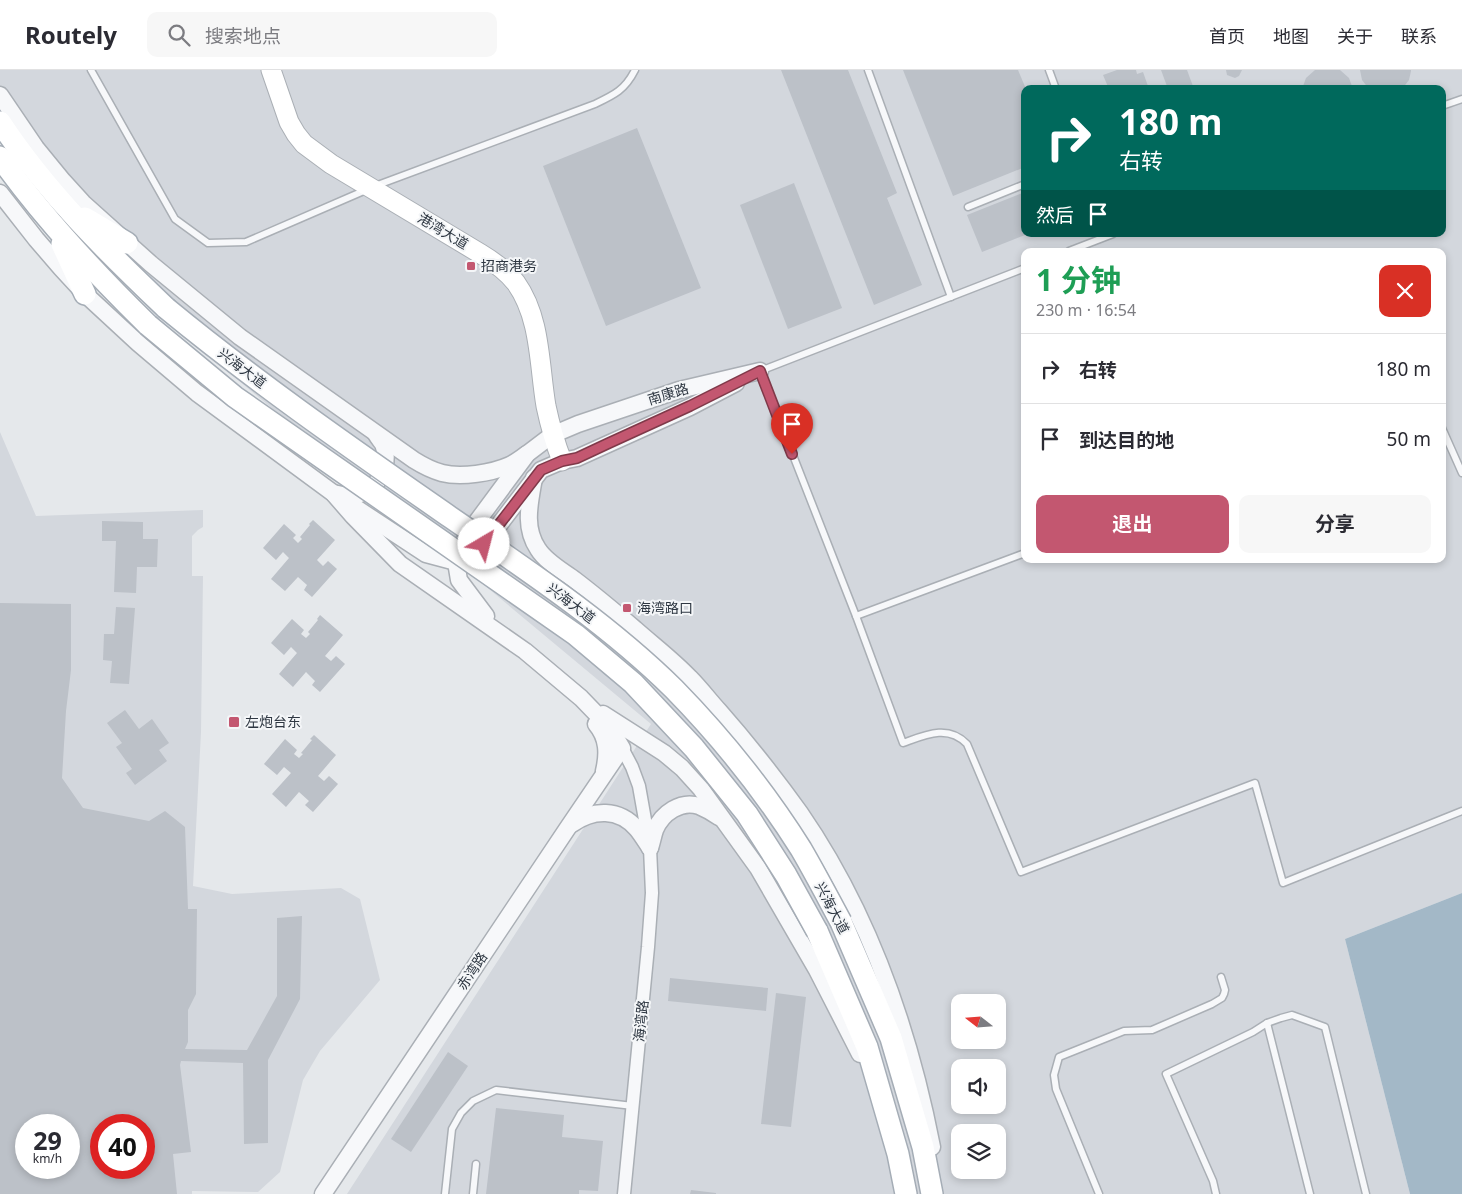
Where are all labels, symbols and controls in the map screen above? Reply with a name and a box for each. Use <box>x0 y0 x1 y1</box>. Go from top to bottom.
search box <box>147 12 497 57</box>
text: Routely <box>25 18 117 51</box>
icon: search <box>165 21 193 49</box>
text: 搜索地点 <box>205 23 281 49</box>
text: 首页 <box>1209 24 1245 48</box>
text: 地图 <box>1273 24 1309 48</box>
text: 关于 <box>1337 24 1373 48</box>
text: 联系 <box>1401 24 1437 48</box>
text: 180 m <box>1119 98 1222 145</box>
icon: right <box>1036 105 1101 170</box>
text: 右转 <box>1119 145 1163 175</box>
icon: arrive <box>1084 200 1112 228</box>
text: 然后 <box>1036 202 1074 228</box>
street label: 港湾大道 <box>414 208 472 253</box>
place label: 招商港务 <box>481 256 537 275</box>
text: 1 分钟 <box>1036 259 1121 300</box>
marker: 招商港务 <box>465 260 477 272</box>
button: close <box>1379 265 1431 317</box>
text: 230 m · 16:54 <box>1036 299 1136 321</box>
street label: 兴海大道 <box>214 343 270 392</box>
icon: right <box>1036 355 1064 383</box>
text: 180 m <box>1376 356 1431 382</box>
text: 右转 <box>1079 357 1117 383</box>
street label: 南康路 <box>645 378 691 409</box>
pin <box>771 403 813 454</box>
icon: arrive <box>778 410 806 438</box>
icon: arrive <box>1036 425 1064 453</box>
text: 50 m <box>1387 426 1431 452</box>
text: 到达目的地 <box>1079 427 1174 453</box>
button: 退出 <box>1036 495 1229 553</box>
button: 分享 <box>1239 495 1431 553</box>
position arrow <box>457 517 509 569</box>
street label: 兴海大道 <box>543 578 599 627</box>
place label: 海湾路口 <box>637 598 693 617</box>
marker: 海湾路口 <box>621 602 633 614</box>
place label: 左炮台东 <box>245 712 301 731</box>
marker: 左炮台东 <box>227 715 241 729</box>
street label: 兴海大道 <box>811 879 854 937</box>
street label: 赤湾路 <box>452 948 491 993</box>
north arrow <box>951 994 1006 1049</box>
map controls <box>951 994 1006 1179</box>
street label: 海湾路 <box>629 999 652 1043</box>
button: sound <box>951 1059 1006 1114</box>
speed limit sign: 40 <box>90 1114 155 1179</box>
text: 29 <box>33 1123 62 1157</box>
button: layers <box>951 1124 1006 1179</box>
text: km/h <box>33 1150 62 1167</box>

